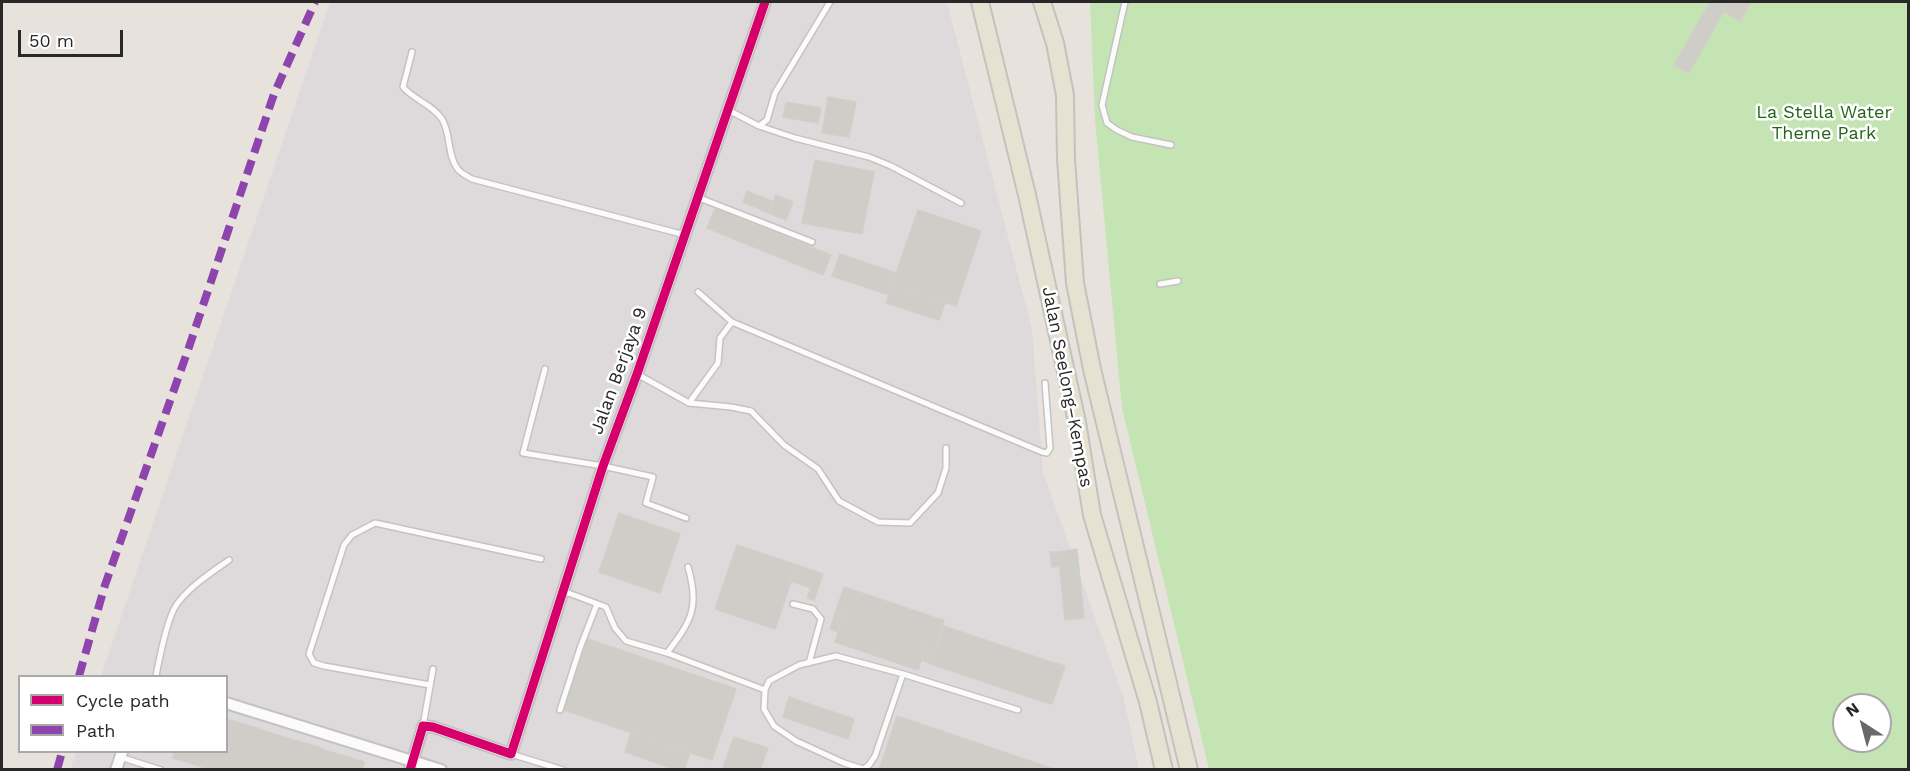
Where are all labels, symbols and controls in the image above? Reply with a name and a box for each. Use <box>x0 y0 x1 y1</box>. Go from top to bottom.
scale bar <box>21 18 126 56</box>
text: 50 m <box>29 30 74 51</box>
park label: La Stella Water Theme Park <box>1756 102 1892 144</box>
street label: Jalan Seelong–Kempas <box>1037 285 1097 489</box>
street label: Jalan Berjaya 9 <box>586 305 652 437</box>
legend <box>18 675 228 753</box>
text: Cycle path <box>76 690 170 711</box>
north arrow <box>1832 693 1892 753</box>
text: N <box>1842 698 1863 721</box>
text: Path <box>76 720 116 741</box>

